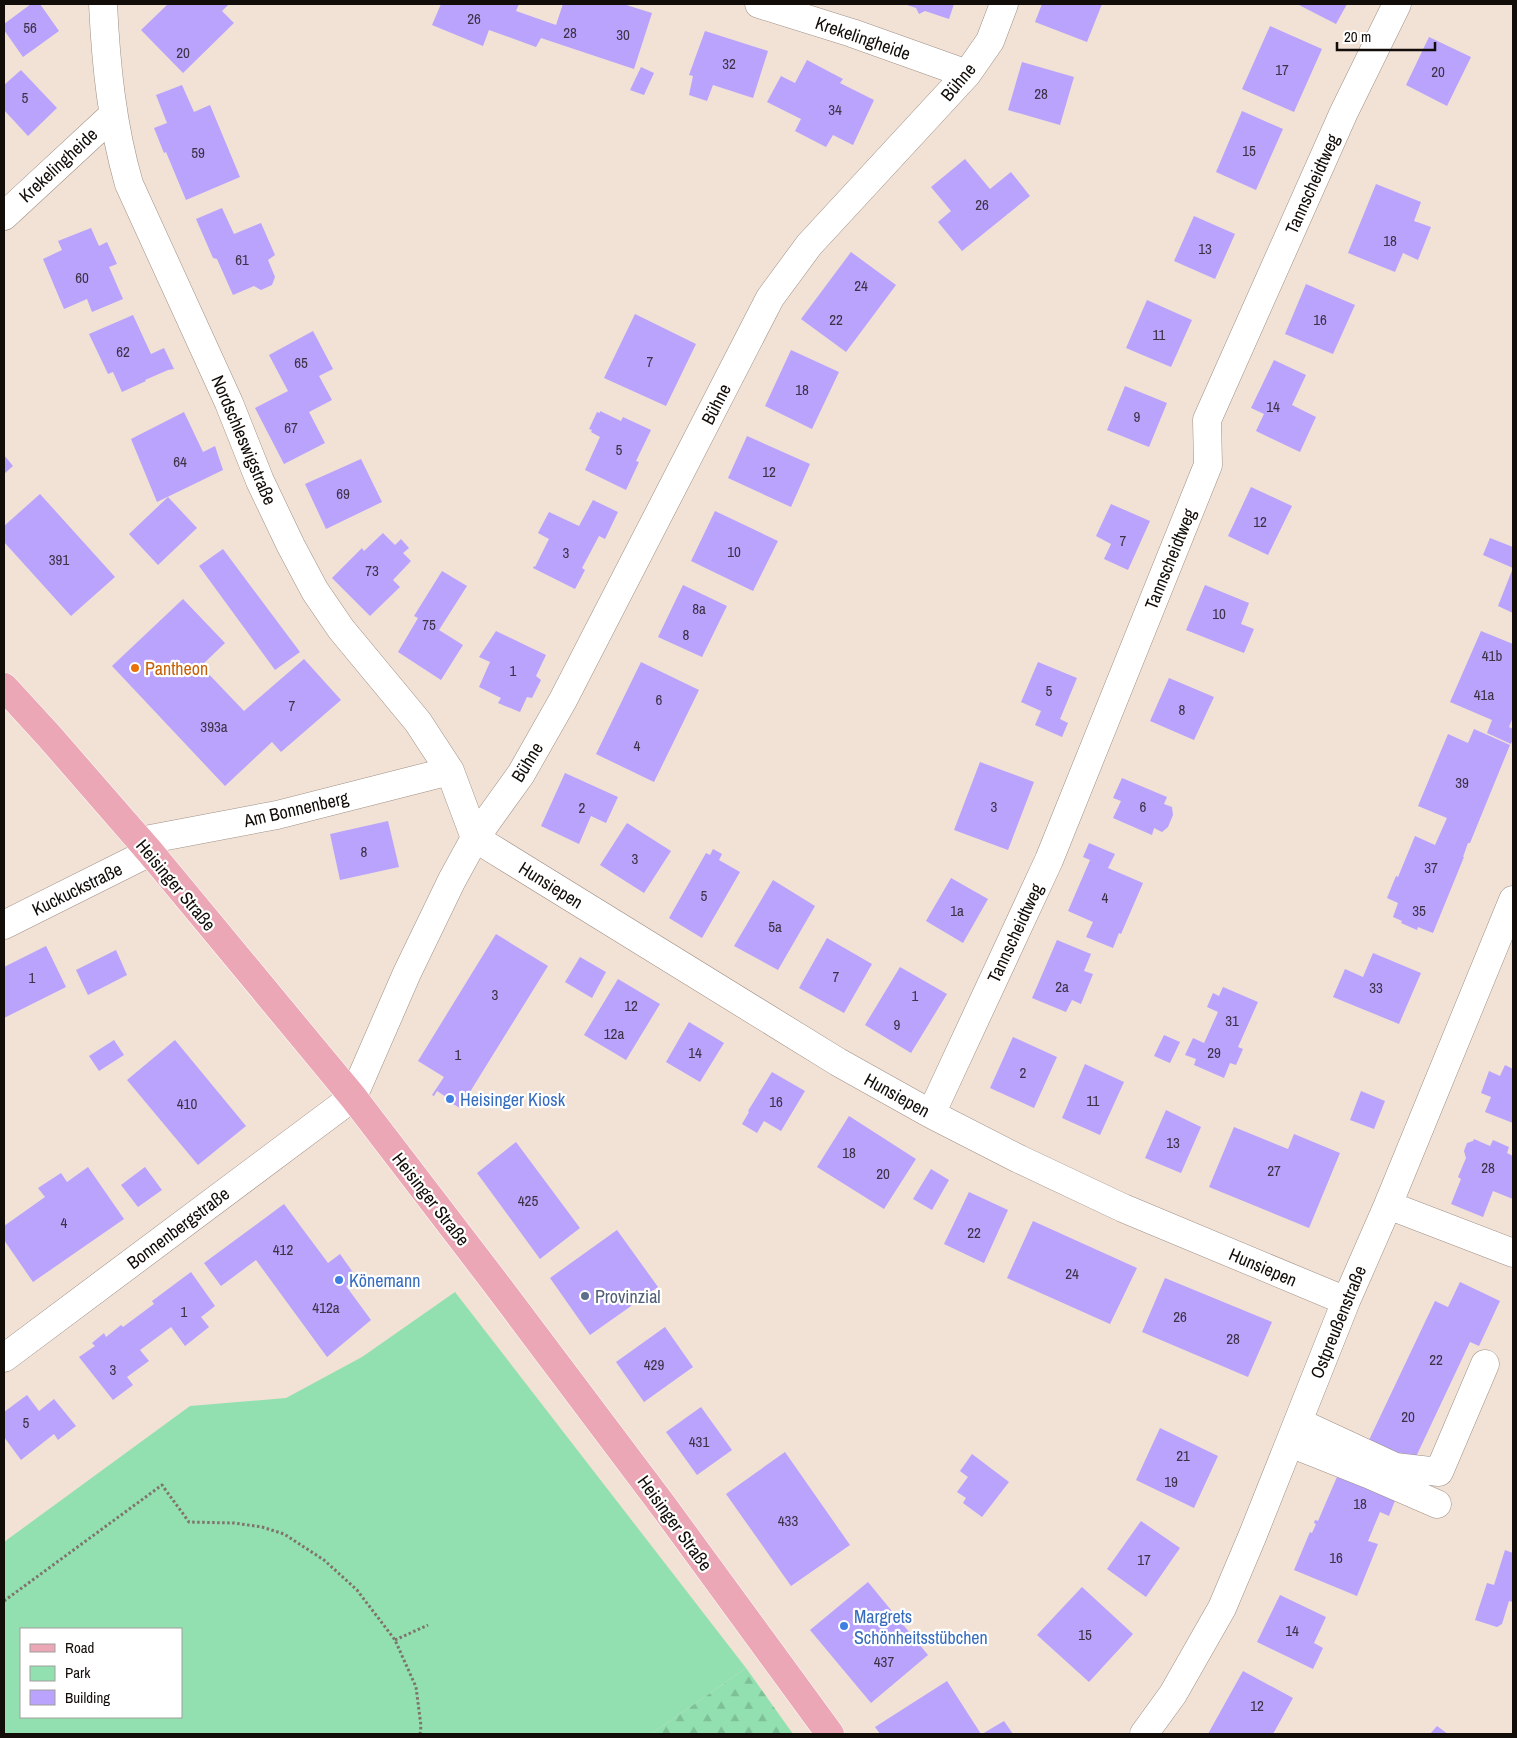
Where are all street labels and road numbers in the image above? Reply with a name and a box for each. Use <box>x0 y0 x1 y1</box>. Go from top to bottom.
street label: Krekelingheide <box>812 10 914 66</box>
street label: Bühne <box>935 58 981 106</box>
street label: Krekelingheide <box>13 122 103 208</box>
street label: Tannscheidtweg <box>1279 129 1345 238</box>
street label: Nordschleswigstraße <box>205 371 283 509</box>
street label: Bühne <box>695 379 737 429</box>
street label: Tannscheidtweg <box>1138 504 1202 613</box>
street label: Bühne <box>505 737 549 787</box>
street label: Am Bonnenberg <box>240 785 352 833</box>
street label: Heisinger Straße <box>130 834 222 936</box>
street label: Hunsiepen <box>514 855 588 915</box>
street label: Kuckuckstraße <box>28 856 126 922</box>
street label: Tannscheidtweg <box>981 879 1049 987</box>
street label: Hunsiepen <box>860 1067 934 1123</box>
street label: Heisinger Straße <box>387 1147 475 1251</box>
street label: Bonnenbergstraße <box>122 1181 234 1275</box>
street label: Hunsiepen <box>1225 1242 1301 1292</box>
street label: Ostpreußenstraße <box>1304 1262 1372 1382</box>
street label: Heisinger Straße <box>632 1470 718 1576</box>

